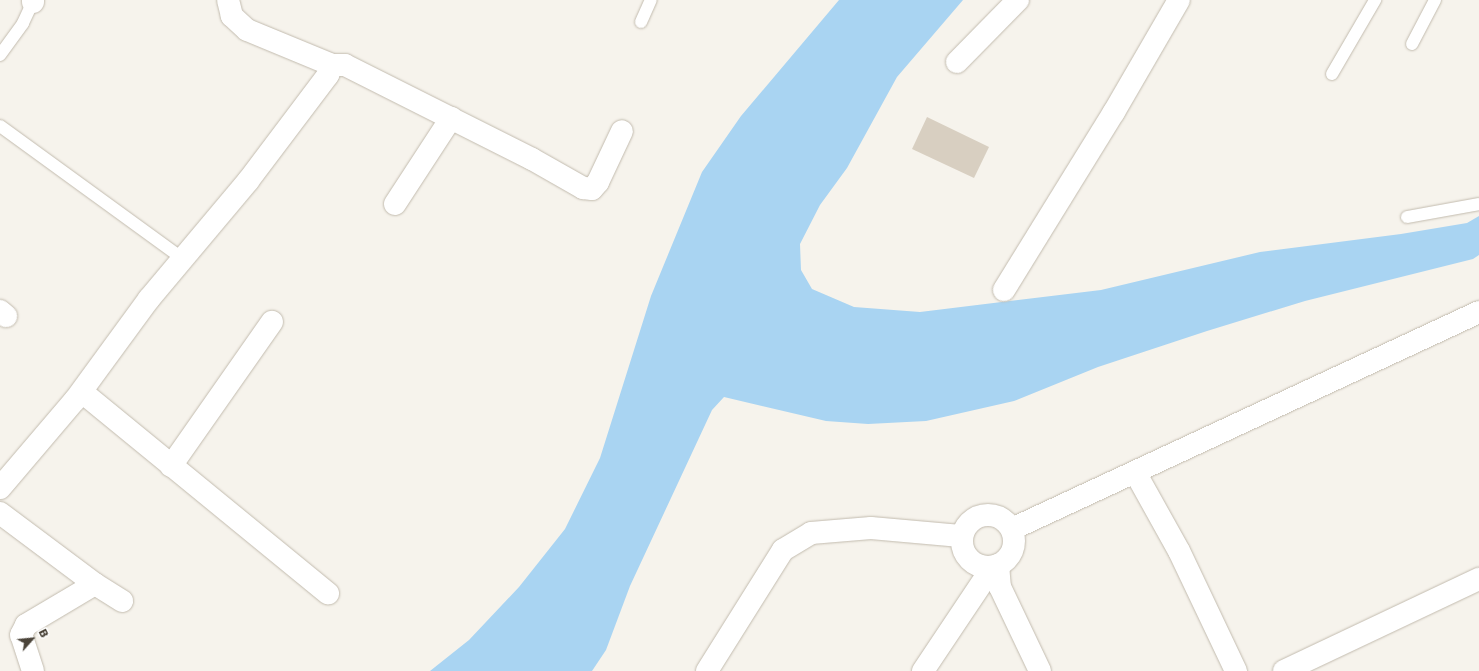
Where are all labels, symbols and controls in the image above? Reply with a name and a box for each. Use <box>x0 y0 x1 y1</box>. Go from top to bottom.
north arrow <box>12 619 52 659</box>
text: B <box>36 627 51 640</box>

